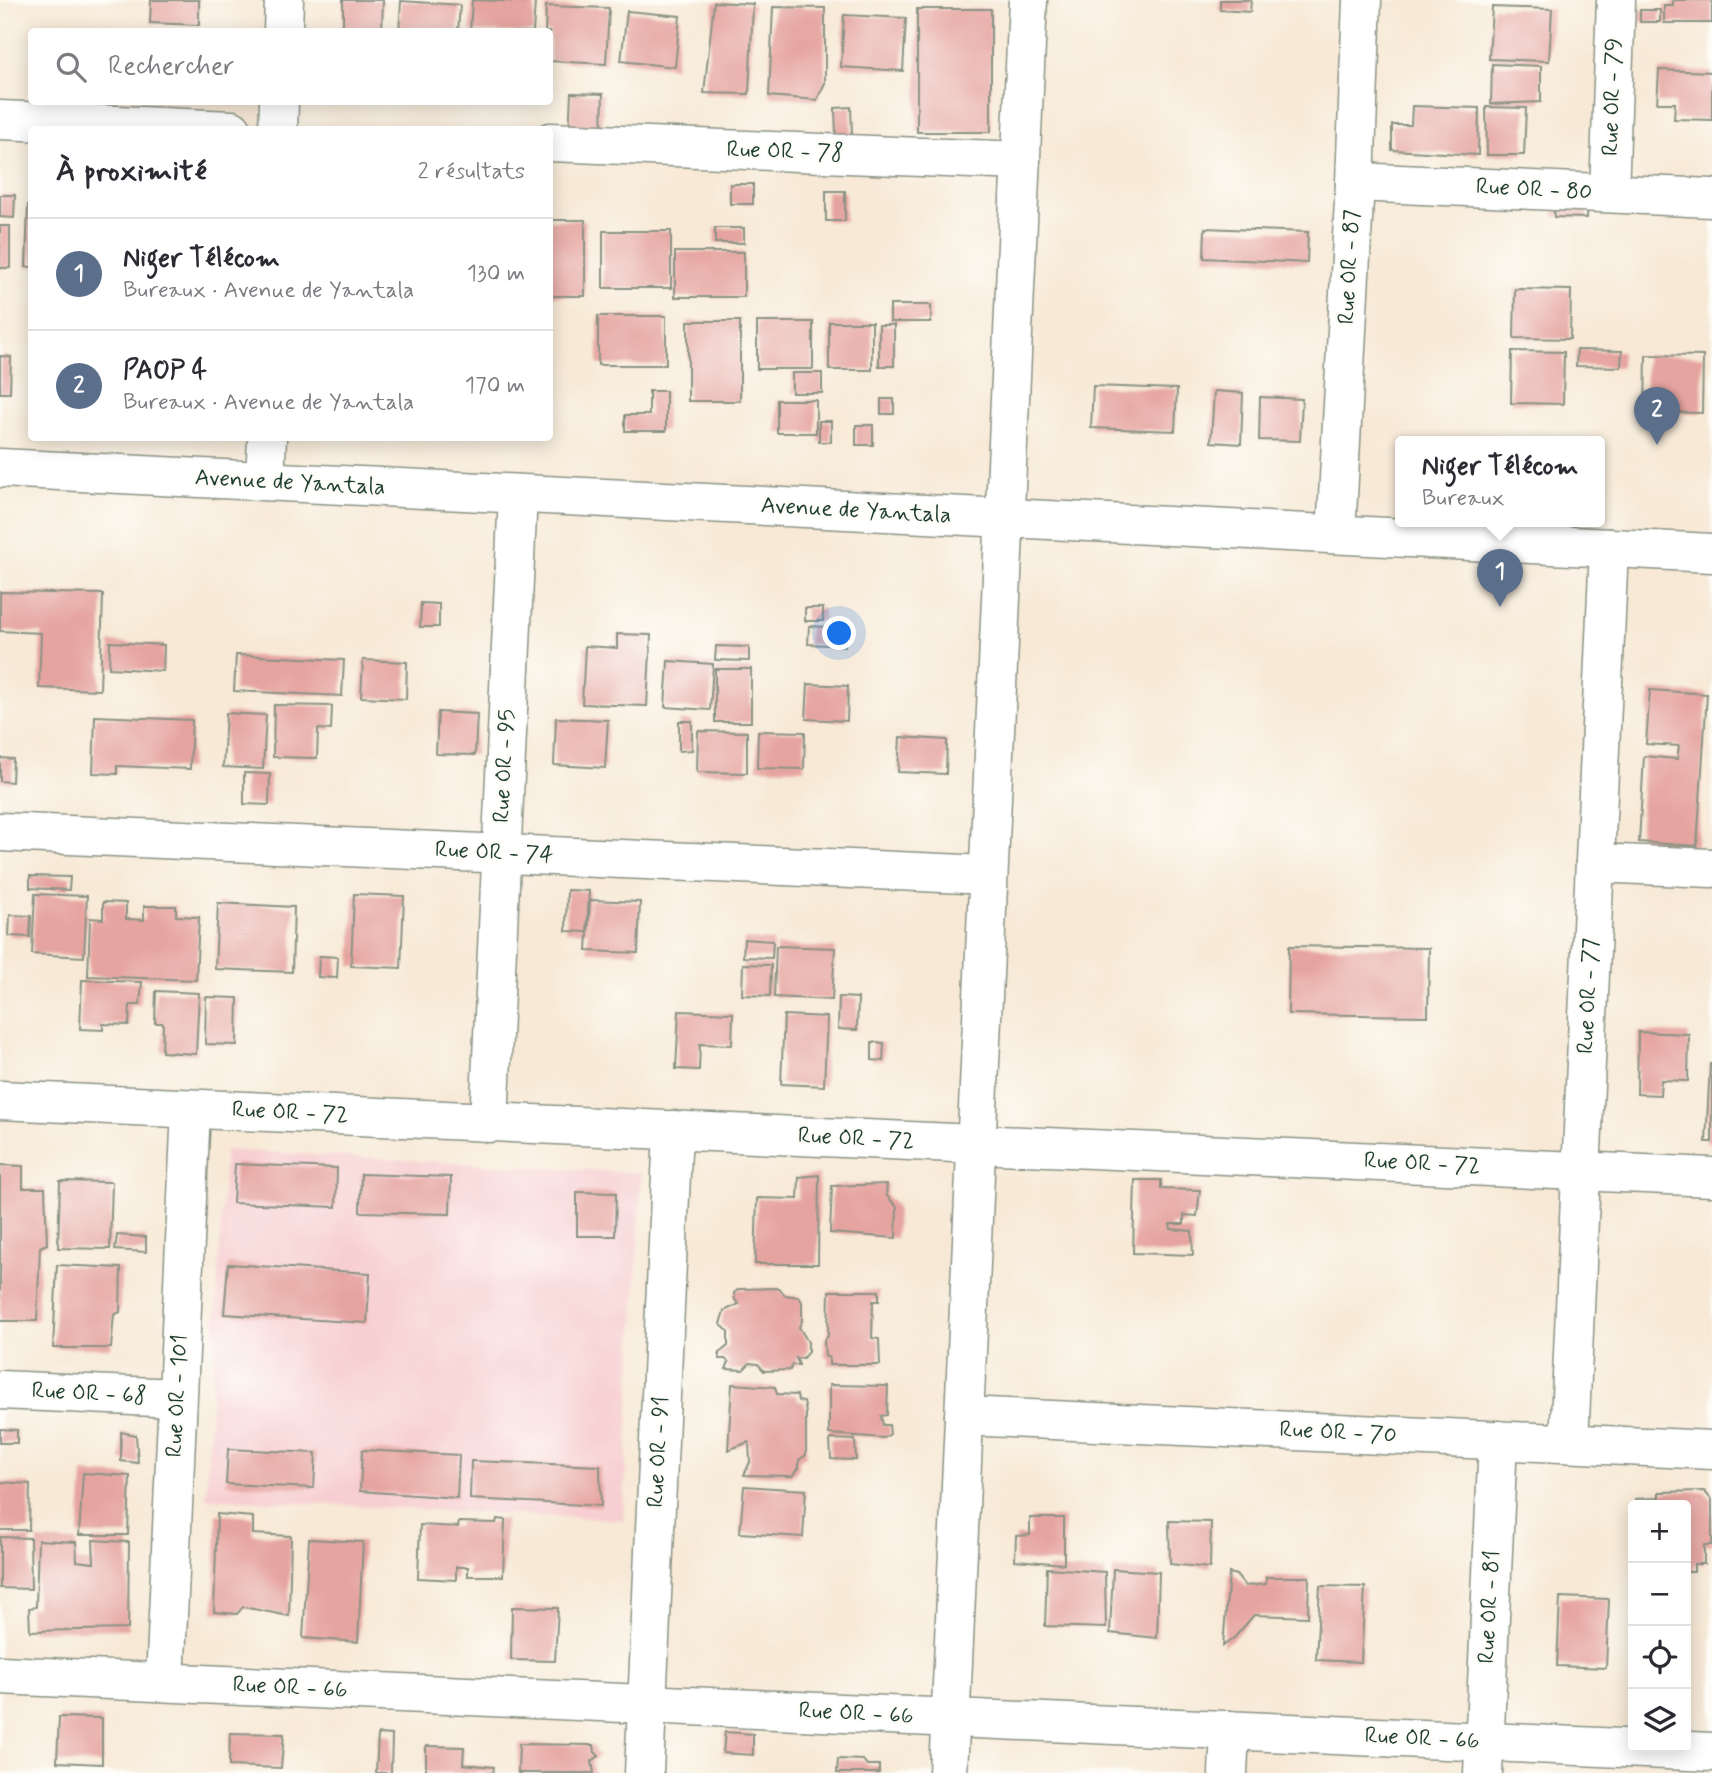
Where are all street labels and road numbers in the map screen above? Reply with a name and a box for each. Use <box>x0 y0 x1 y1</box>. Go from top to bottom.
street label: Rue OR - 79 <box>1596 37 1630 157</box>
street label: Rue OR - 78 <box>726 135 844 169</box>
street label: Rue OR - 80 <box>1475 172 1593 208</box>
street label: Rue OR - 87 <box>1332 209 1368 325</box>
street label: Avenue de Yantala <box>194 463 386 503</box>
street label: Avenue de Yantala <box>760 491 952 531</box>
street label: Rue OR - 95 <box>487 708 523 824</box>
street label: Rue OR - 74 <box>434 835 554 871</box>
street label: Rue OR - 77 <box>1571 937 1607 1055</box>
street label: Rue OR - 72 <box>231 1095 349 1131</box>
street label: Rue OR - 72 <box>797 1121 915 1157</box>
street label: Rue OR - 72 <box>1363 1146 1481 1182</box>
street label: Rue OR - 101 <box>160 1334 196 1458</box>
street label: Rue OR - 68 <box>31 1376 147 1412</box>
street label: Rue OR - 91 <box>641 1395 677 1509</box>
street label: Rue OR - 70 <box>1278 1415 1398 1451</box>
street label: Rue OR - 81 <box>1472 1550 1508 1664</box>
street label: Rue OR - 66 <box>232 1670 348 1706</box>
street label: Rue OR - 66 <box>798 1696 914 1732</box>
street label: Rue OR - 66 <box>1364 1721 1480 1757</box>

